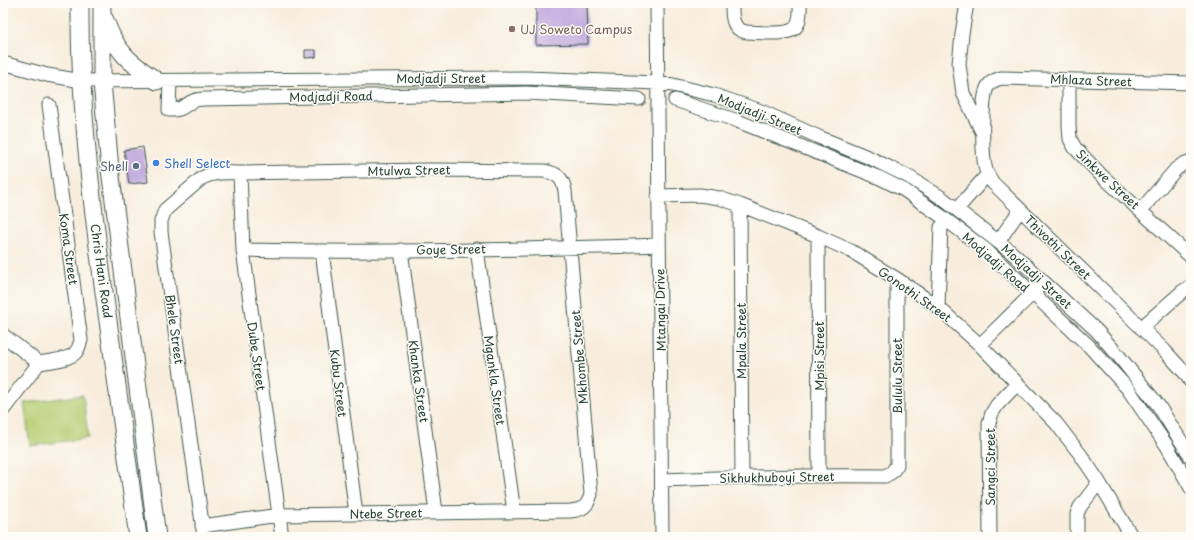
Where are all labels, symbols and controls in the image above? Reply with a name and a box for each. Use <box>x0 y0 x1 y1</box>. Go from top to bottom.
place label: UJ Soweto Campus <box>520 20 633 38</box>
marker: UJ Soweto Campus <box>507 24 517 34</box>
street label: Modjadji Street <box>396 69 486 87</box>
street label: Mhlaza Street <box>1050 70 1132 90</box>
street label: Modjadji Road <box>289 86 373 106</box>
street label: Modjadji Street <box>715 89 805 139</box>
street label: Sinkwe Street <box>1072 145 1144 213</box>
place label: Shell Select <box>164 154 230 172</box>
place label: Shell <box>100 157 128 175</box>
marker: Shell Select <box>151 158 161 168</box>
street label: Mtulwa Street <box>367 160 451 180</box>
marker: Shell <box>131 161 141 171</box>
street label: Thivothi Street <box>1021 211 1095 283</box>
street label: Koma Street <box>55 212 83 286</box>
street label: Chris Hani Road <box>86 222 118 320</box>
street label: Modjadji Road <box>959 228 1033 296</box>
street label: Goye Street <box>416 239 486 259</box>
street label: Modjadji Street <box>998 239 1076 313</box>
street label: Gonothi Street <box>875 262 956 326</box>
street label: Mtangai Drive <box>650 269 670 351</box>
street label: Bhele Street <box>161 293 189 365</box>
street label: Mpala Street <box>732 303 750 379</box>
street label: Mkhombe Street <box>566 309 592 405</box>
street label: Dube Street <box>243 320 271 392</box>
street label: Mpisi Street <box>810 321 828 391</box>
street label: Mgankla Street <box>480 334 510 426</box>
street label: Khanka Street <box>404 338 434 424</box>
street label: Bululu Street <box>888 338 906 414</box>
street label: Kubu Street <box>326 348 352 418</box>
street label: Sangci Street <box>981 428 999 506</box>
street label: Sikhukhuboyi Street <box>719 467 835 487</box>
street label: Ntebe Street <box>349 503 423 523</box>

